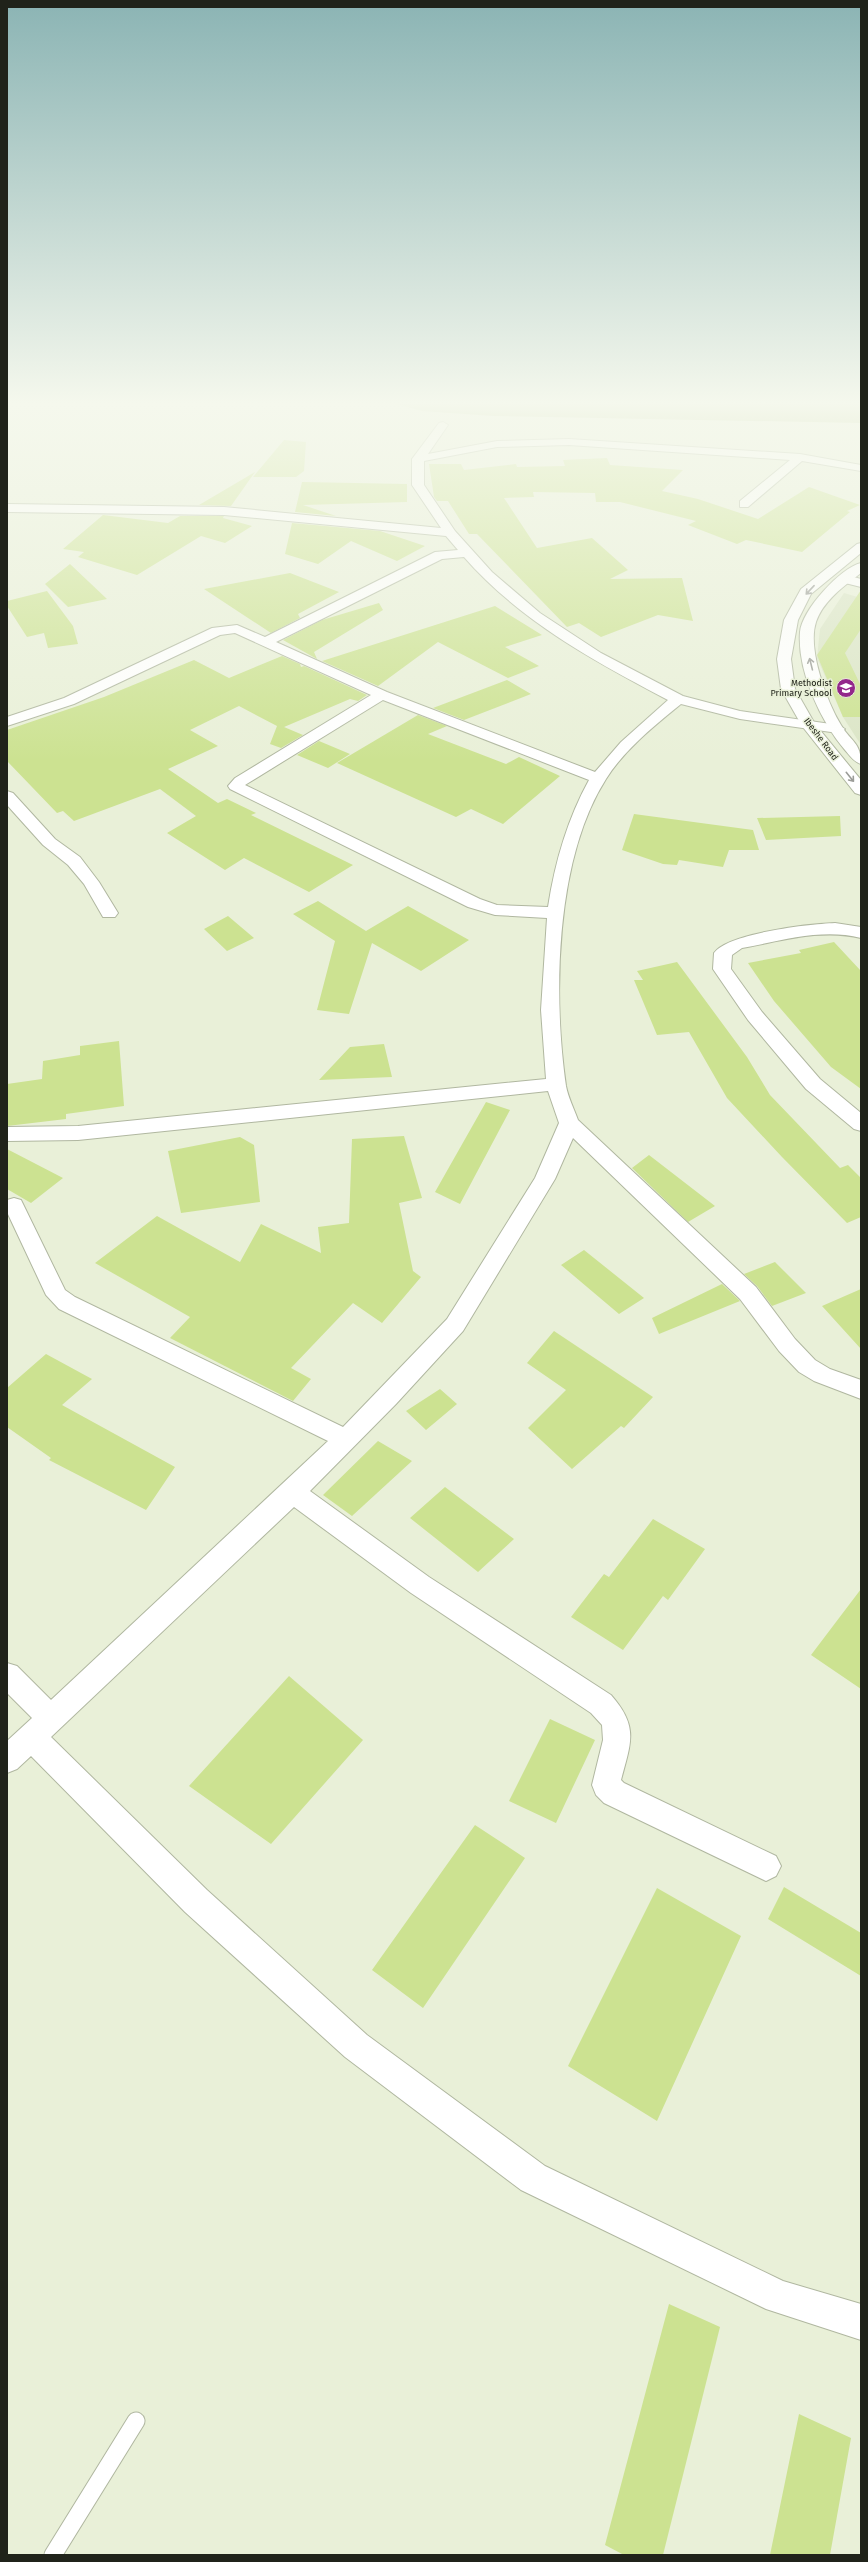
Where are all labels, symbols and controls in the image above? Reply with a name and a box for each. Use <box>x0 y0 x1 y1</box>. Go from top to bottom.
one-way arrow <box>805 585 814 595</box>
one-way arrow <box>807 658 814 671</box>
school or university icon: Methodist Primary School <box>835 677 857 699</box>
place label: Methodist Primary School <box>770 678 833 698</box>
street label: Ibeshe Road <box>802 716 840 762</box>
one-way arrow <box>846 772 855 783</box>

